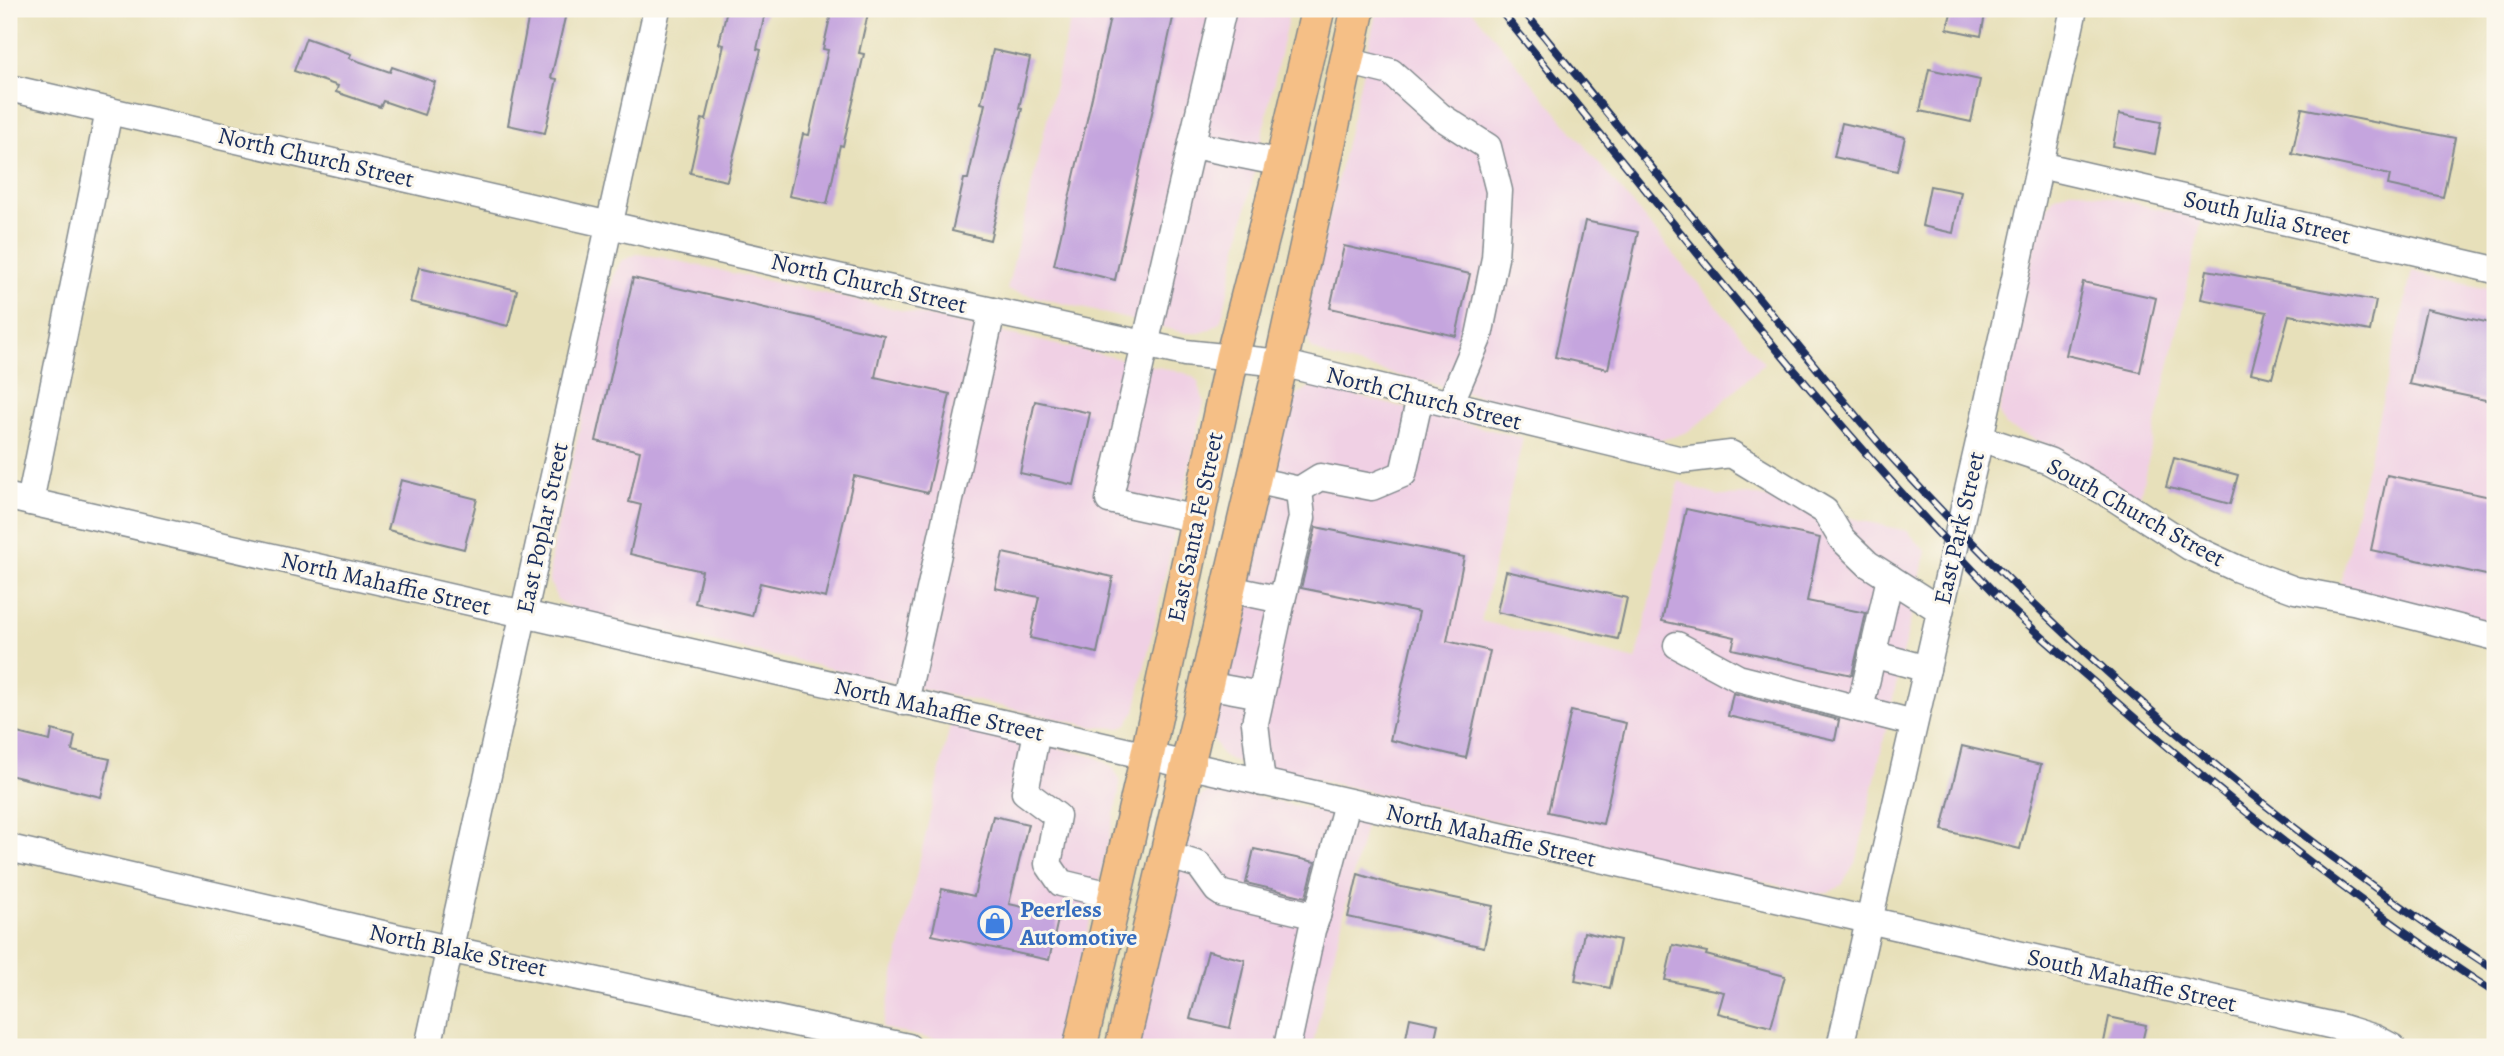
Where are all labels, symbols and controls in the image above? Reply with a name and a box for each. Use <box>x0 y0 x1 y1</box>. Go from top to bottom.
street label: North Church Street <box>215 119 417 195</box>
street label: South Julia Street <box>2180 182 2354 252</box>
street label: North Church Street <box>768 245 970 321</box>
street label: North Church Street <box>1323 358 1525 438</box>
street label: East Santa Fe Street <box>1159 429 1231 625</box>
street label: East Poplar Street <box>508 440 576 616</box>
street label: East Park Street <box>1926 448 1992 608</box>
street label: South Church Street <box>2041 450 2231 574</box>
street label: North Mahaffie Street <box>278 543 494 623</box>
street label: North Mahaffie Street <box>831 669 1047 749</box>
street label: North Mahaffie Street <box>1383 795 1599 875</box>
place label: Peerless Automotive <box>1019 893 1137 953</box>
shop icon: Peerless Automotive <box>976 904 1014 942</box>
street label: North Blake Street <box>366 916 550 984</box>
street label: South Mahaffie Street <box>2024 940 2240 1020</box>

